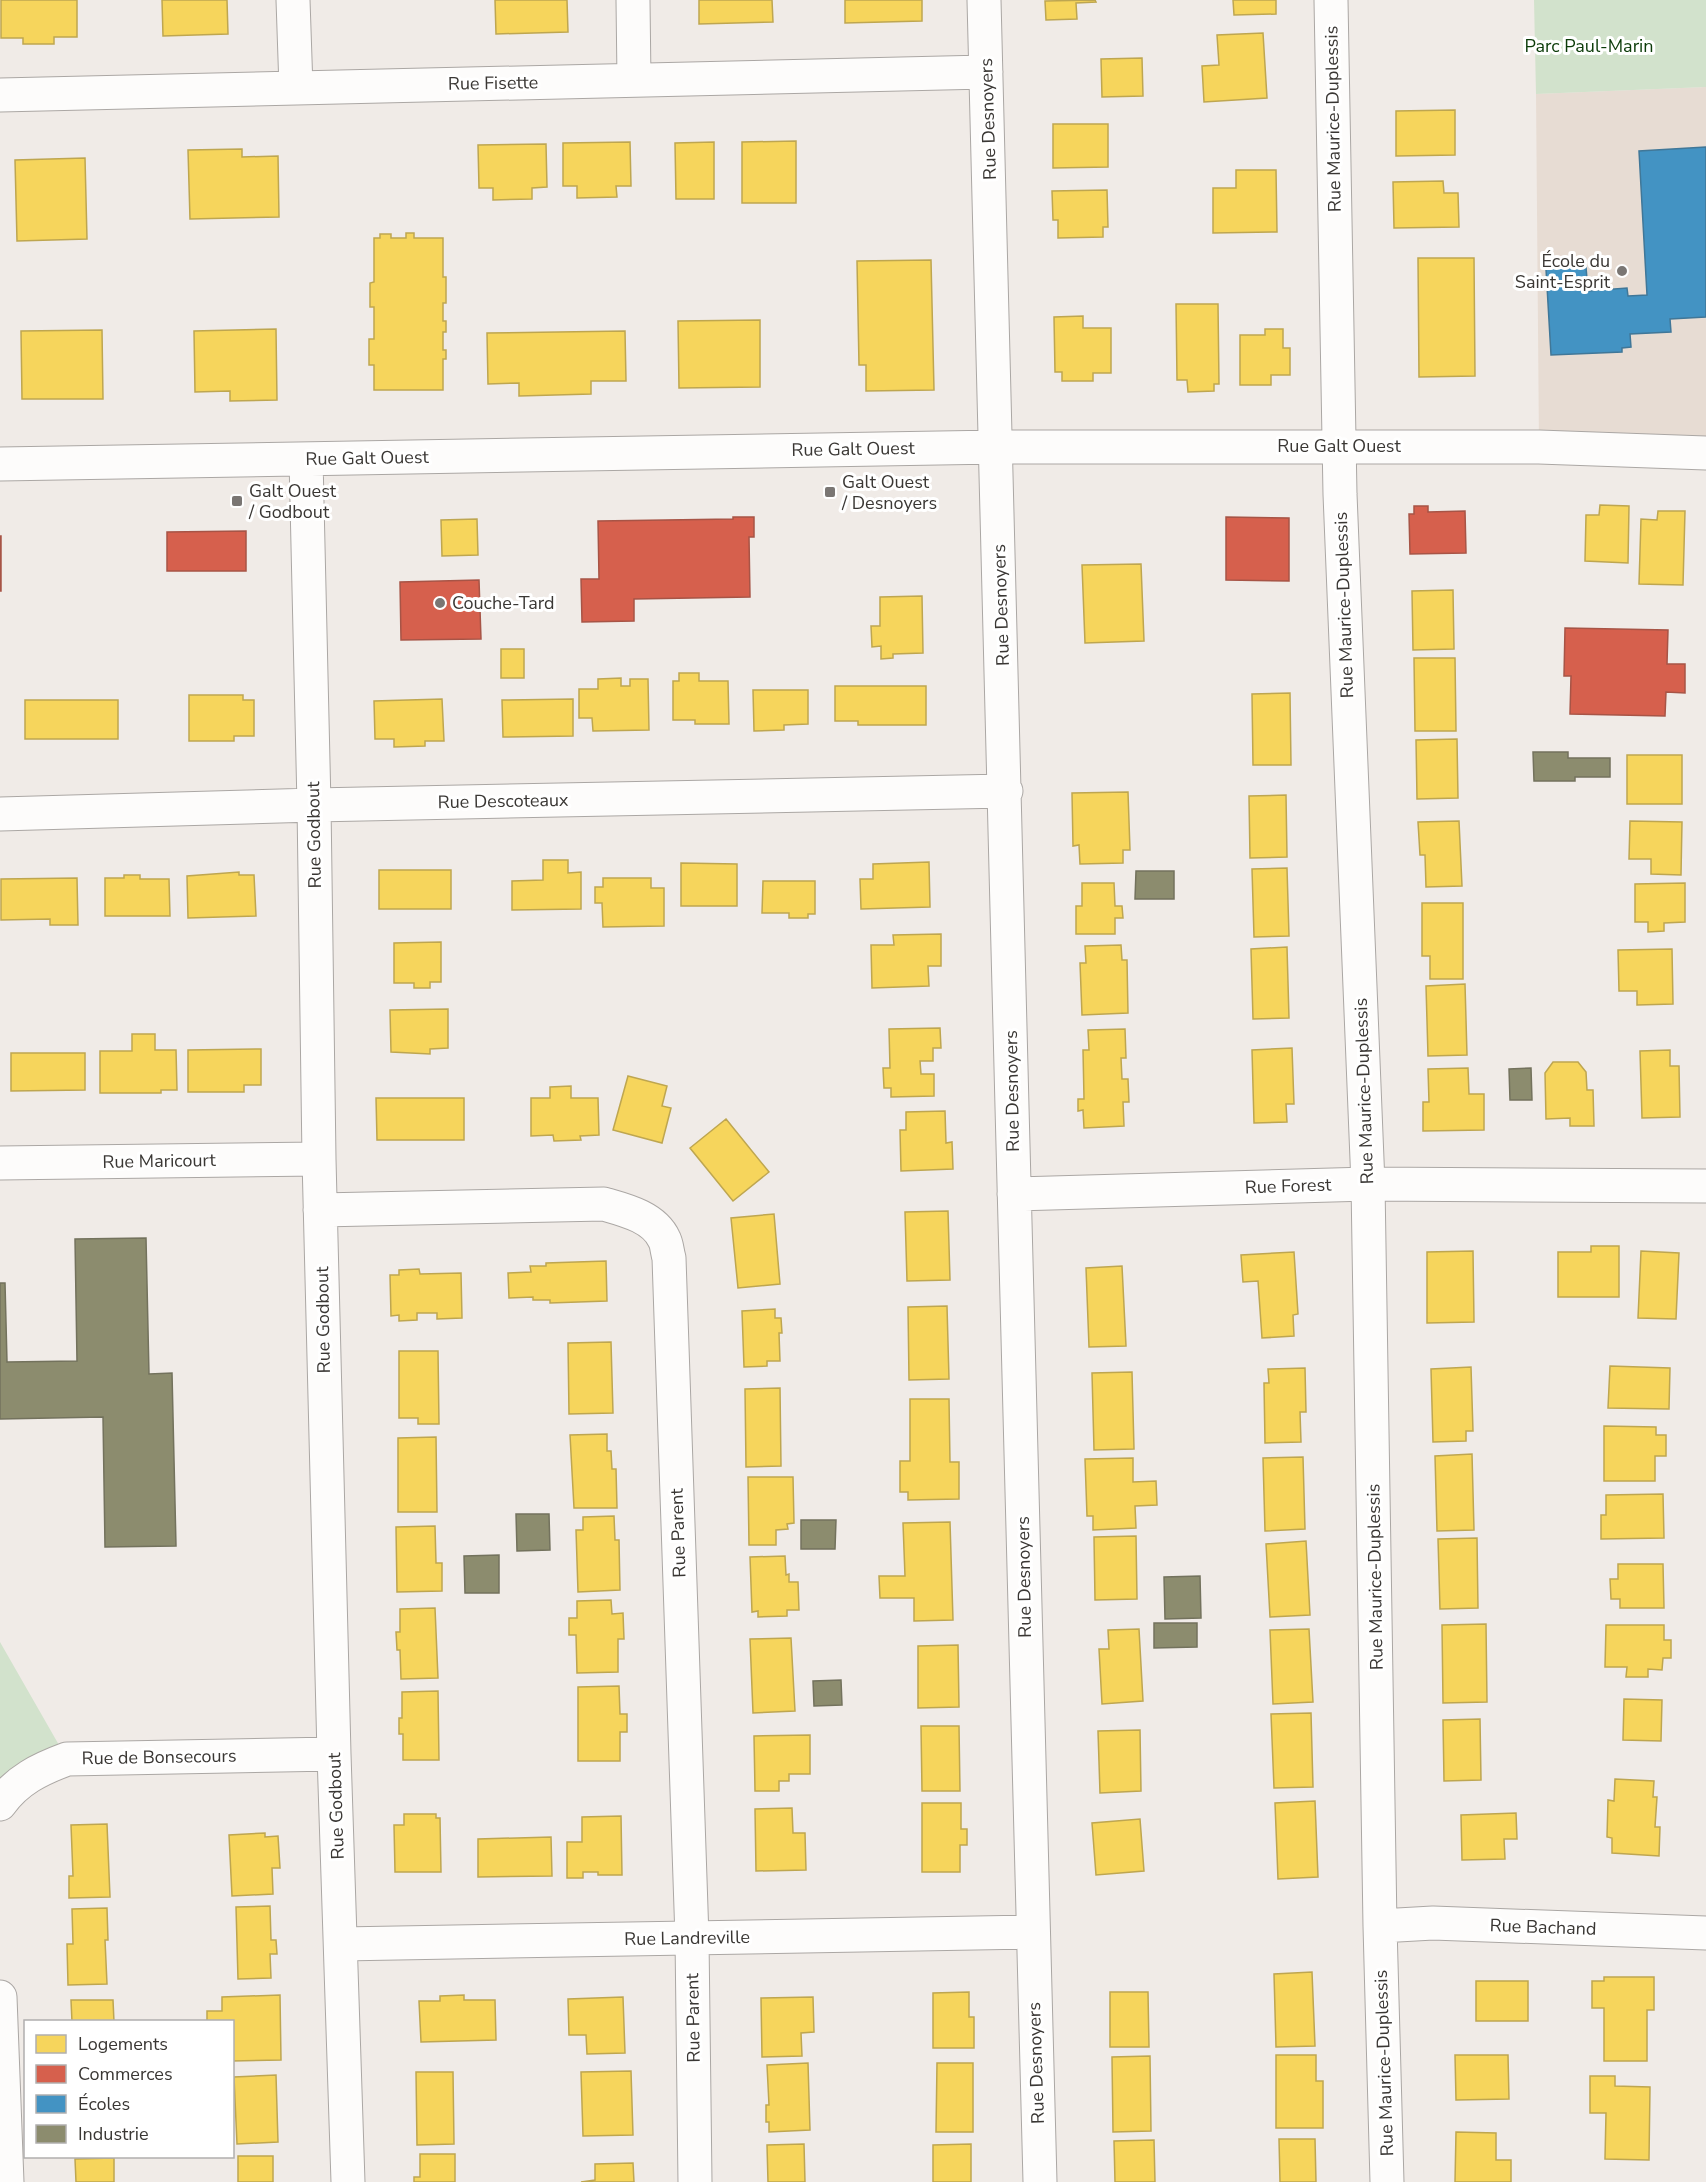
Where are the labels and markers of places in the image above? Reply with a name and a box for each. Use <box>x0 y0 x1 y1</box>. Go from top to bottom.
place label: École du Saint-Esprit <box>1515 249 1611 294</box>
marker: École du Saint-Esprit <box>1615 264 1629 278</box>
place label: Galt Ouest / Desnoyers <box>841 470 937 515</box>
place label: Galt Ouest / Godbout <box>248 479 337 524</box>
marker: Galt Ouest / Desnoyers <box>823 485 837 499</box>
marker: Galt Ouest / Godbout <box>230 494 244 508</box>
place label: Couche-Tard <box>452 591 555 615</box>
marker: Couche-Tard <box>433 596 447 610</box>

